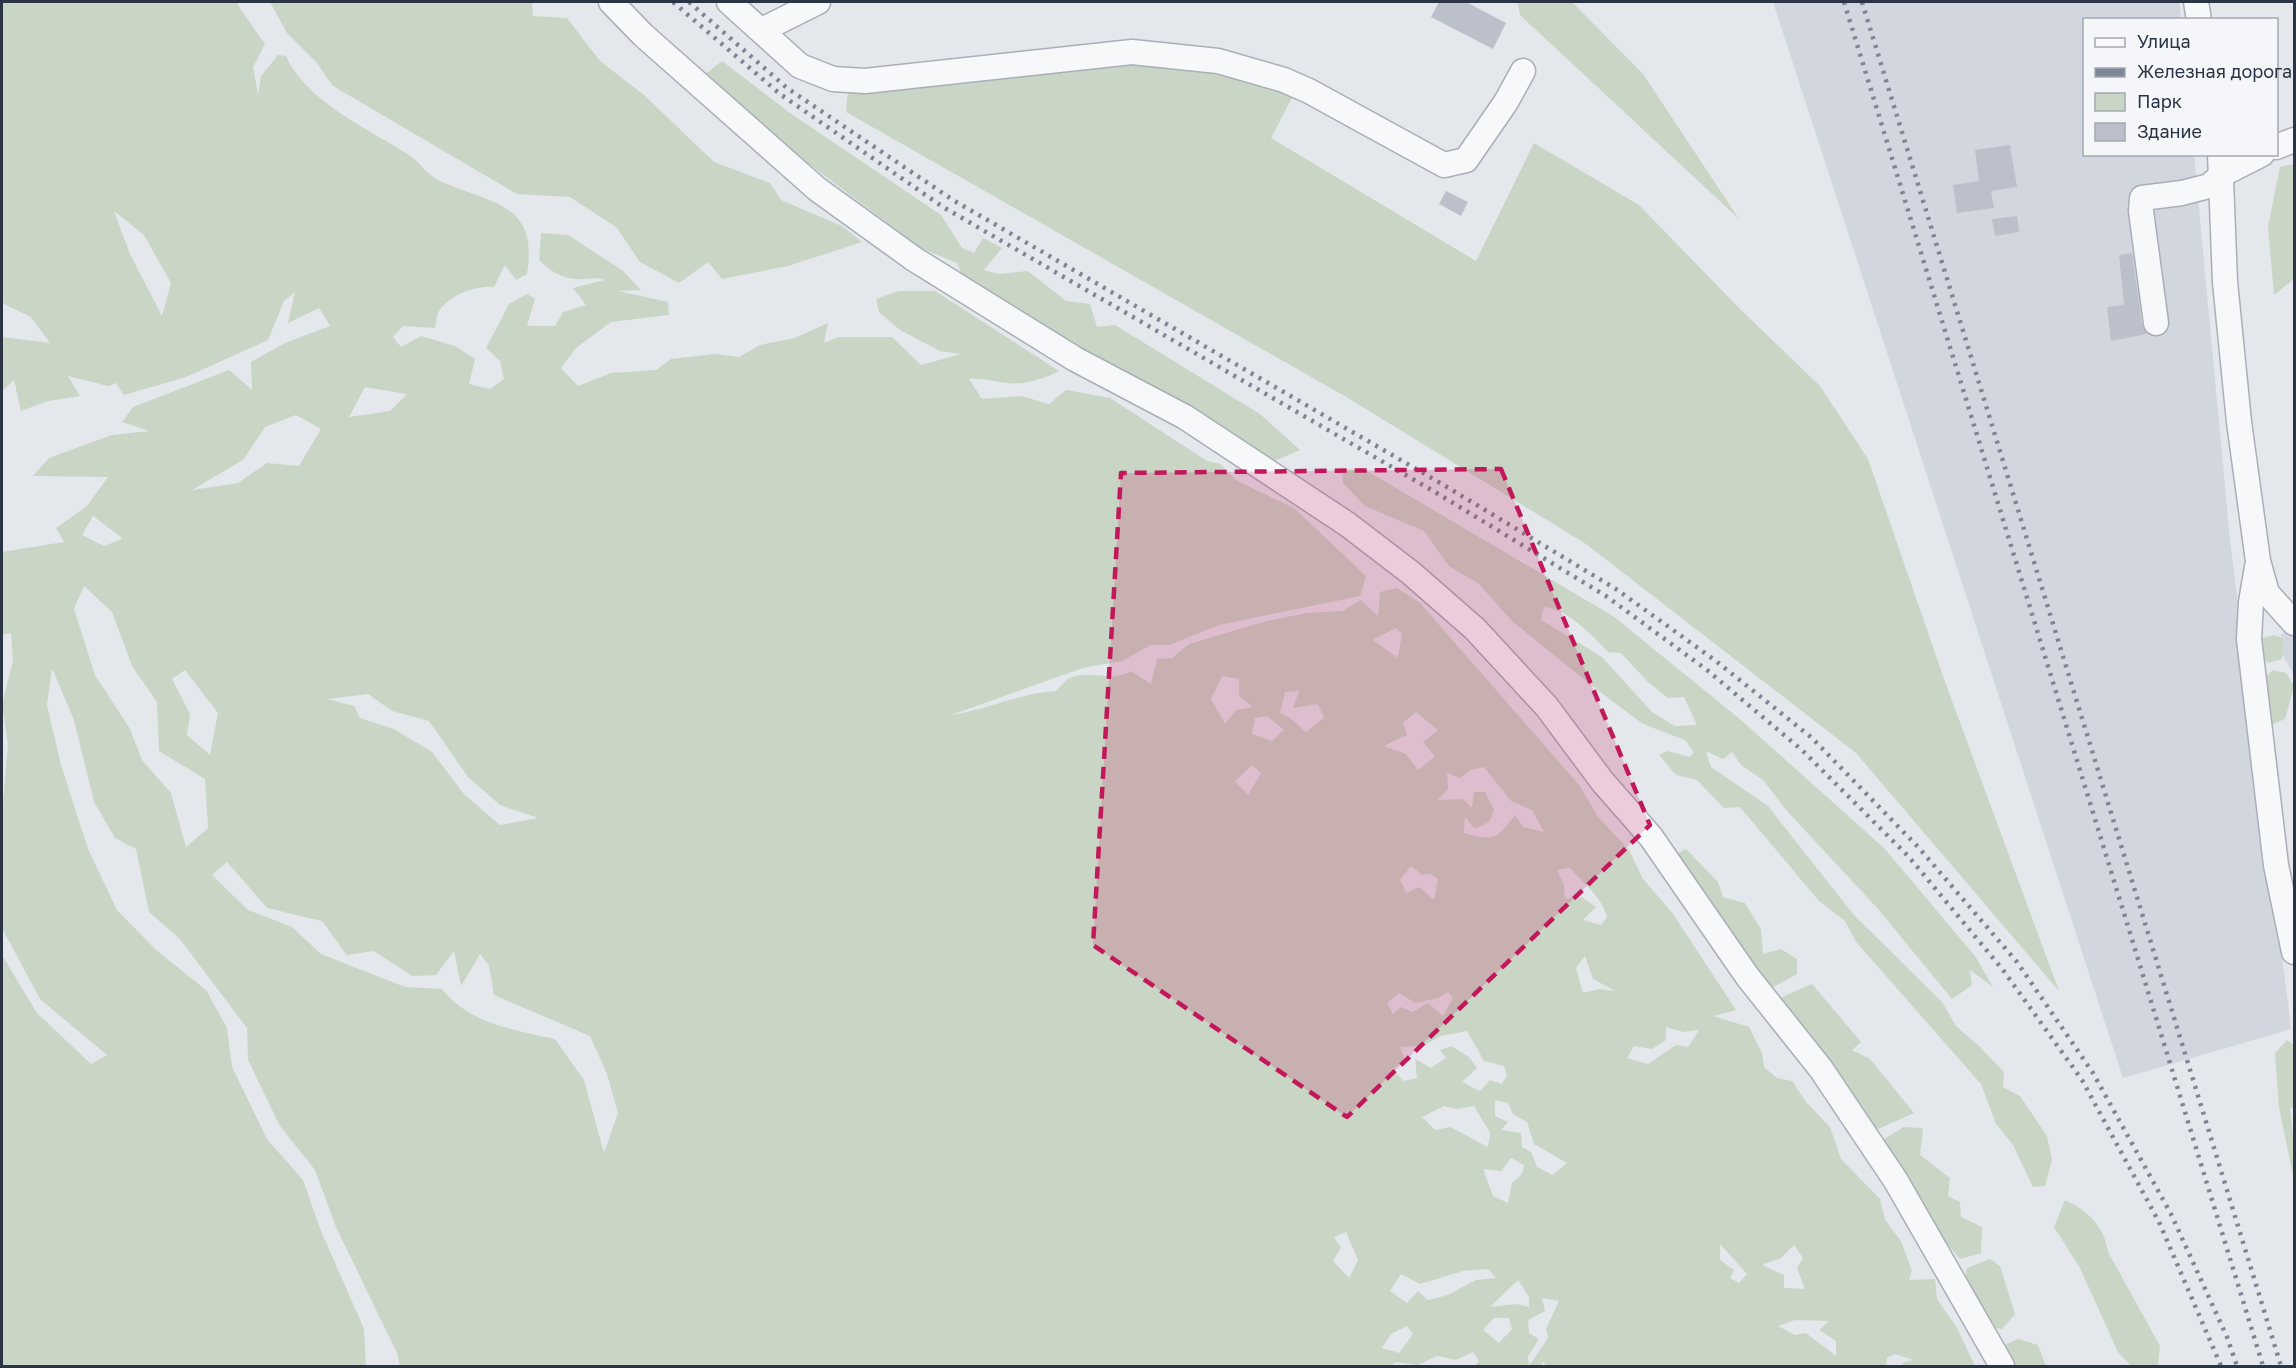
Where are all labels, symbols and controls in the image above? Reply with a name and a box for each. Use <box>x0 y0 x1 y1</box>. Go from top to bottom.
legend <box>2083 18 2278 156</box>
text: Улица <box>2137 30 2191 52</box>
text: Железная дорога <box>2137 60 2292 82</box>
text: Парк <box>2137 90 2182 112</box>
text: Здание <box>2137 120 2202 142</box>

